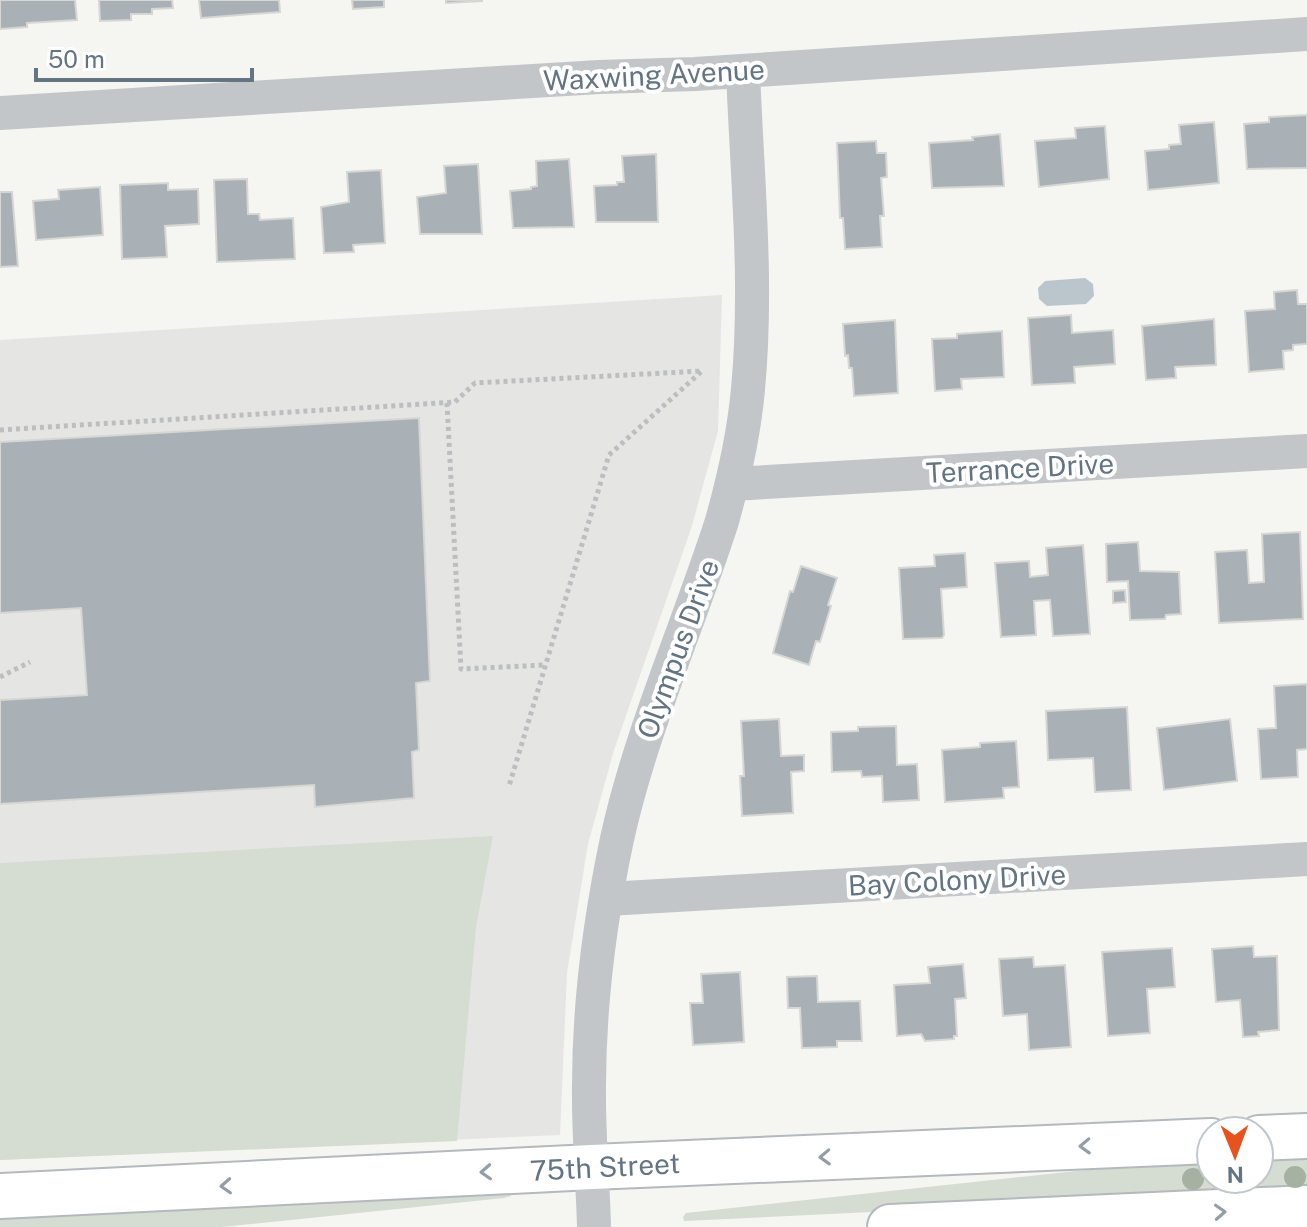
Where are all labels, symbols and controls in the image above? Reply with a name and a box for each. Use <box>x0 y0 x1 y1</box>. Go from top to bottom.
scale bar <box>36 32 252 82</box>
text: 50 m <box>48 45 105 73</box>
street label: Waxwing Avenue <box>542 52 766 97</box>
street label: Terrance Drive <box>925 446 1115 489</box>
street label: Olympus Drive <box>630 555 725 743</box>
street label: Bay Colony Drive <box>847 857 1067 902</box>
north arrow <box>1195 1115 1275 1195</box>
one-way arrow <box>1078 1138 1091 1155</box>
street label: 75th Street <box>529 1146 681 1187</box>
one-way arrow <box>818 1149 831 1166</box>
text: N <box>1227 1162 1244 1188</box>
one-way arrow <box>479 1163 492 1180</box>
one-way arrow <box>219 1177 232 1194</box>
one-way arrow <box>1214 1204 1227 1221</box>

